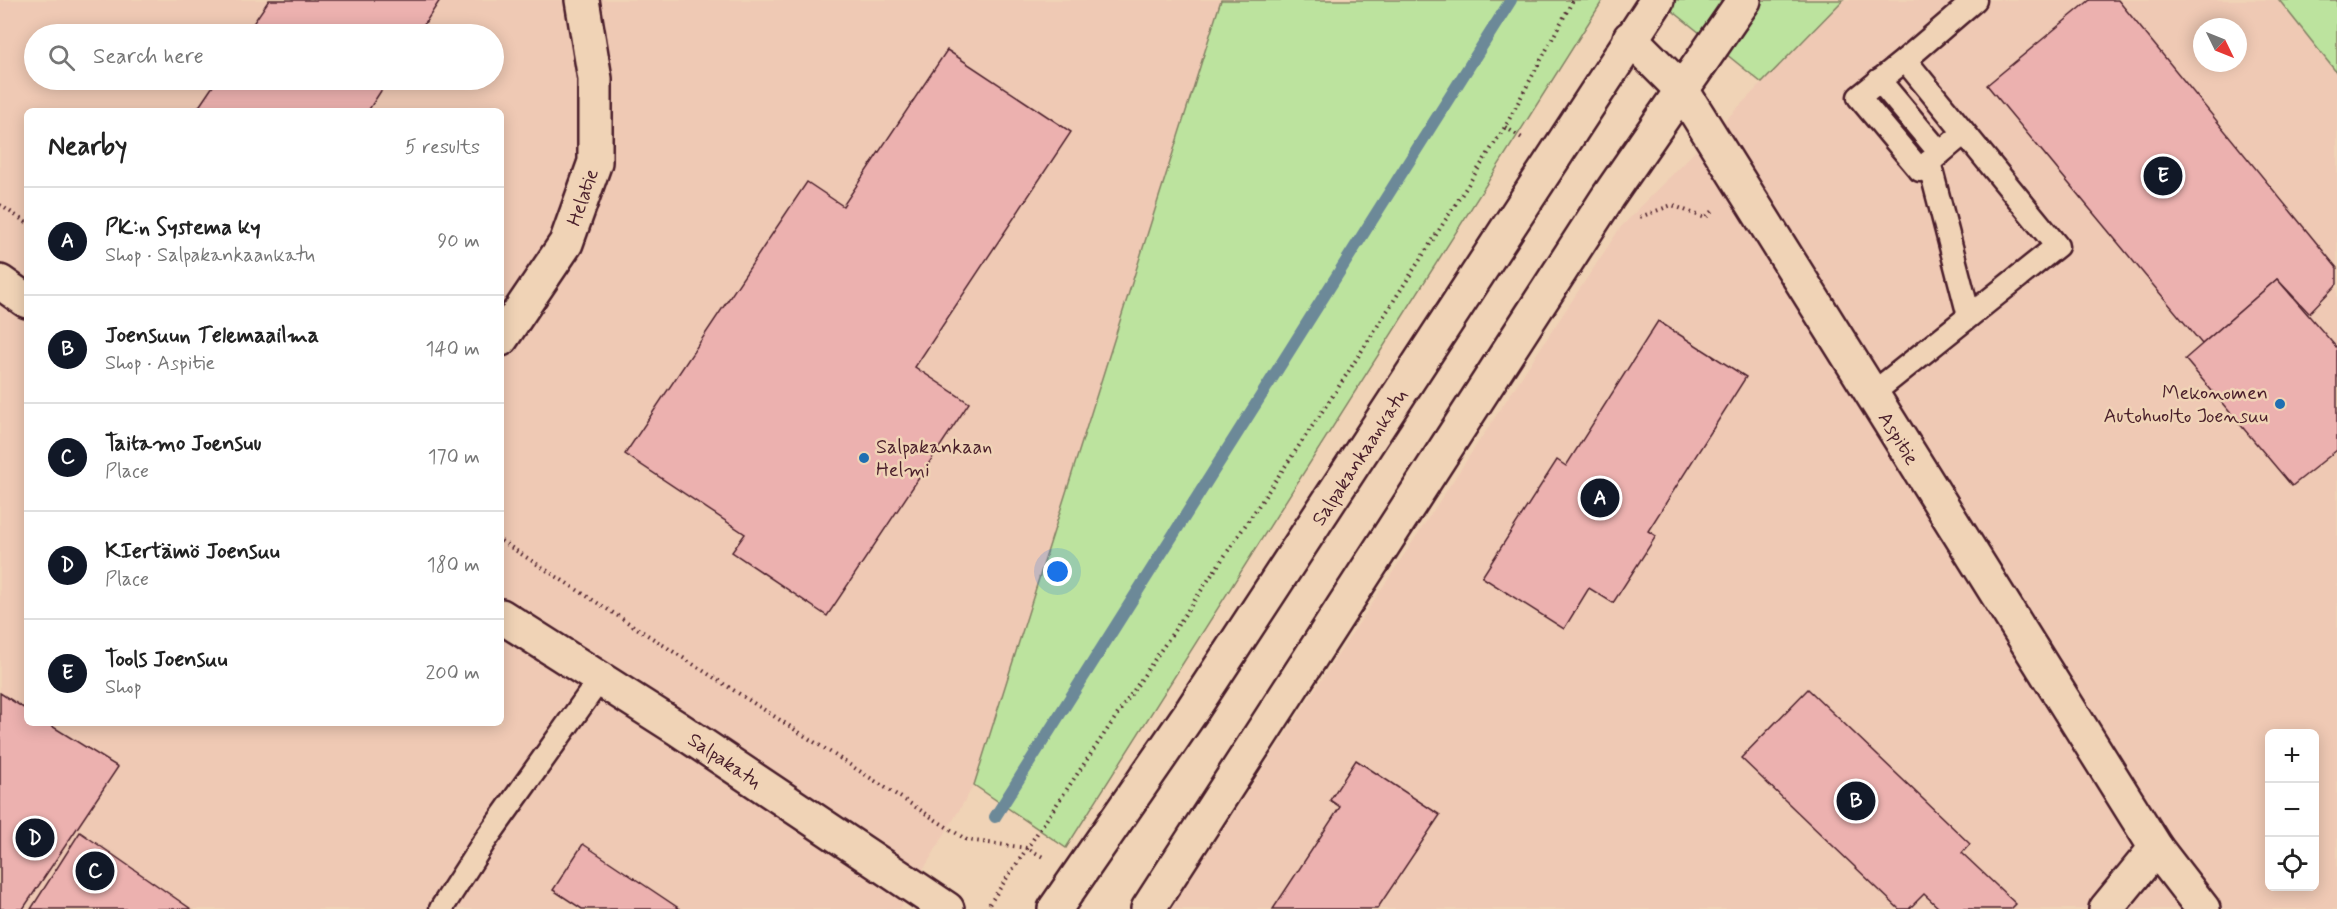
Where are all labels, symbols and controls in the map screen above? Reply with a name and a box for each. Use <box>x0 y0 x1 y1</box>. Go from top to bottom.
north arrow <box>2193 18 2247 72</box>
search box <box>24 24 504 90</box>
icon: search <box>45 41 78 74</box>
text: Search here <box>93 43 204 71</box>
text: Nearby <box>48 130 127 164</box>
text: 5 results <box>405 134 480 161</box>
pin: E <box>2144 154 2182 198</box>
street label: Helatie <box>561 165 606 230</box>
text: PK:n Systema ky <box>105 214 261 242</box>
text: A <box>61 228 74 255</box>
text: 90 m <box>437 228 480 255</box>
text: Shop · Salpakankaankatu <box>105 242 315 269</box>
text: Joensuun Telemaailma <box>105 322 319 350</box>
text: B <box>61 336 74 363</box>
text: 140 m <box>426 336 480 363</box>
text: Shop · Aspitie <box>105 350 215 377</box>
place label: Mekonomen Autohuolto Joensuu <box>2104 380 2268 430</box>
street label: Salpakankaankatu <box>1306 384 1415 531</box>
marker: Mekonomen Autohuolto Joensuu <box>2273 397 2287 411</box>
street label: Aspitie <box>1871 407 1925 471</box>
text: Taitamo Joensuu <box>105 430 261 458</box>
place label: Salpakankaan Helmi <box>876 434 992 484</box>
text: C <box>60 444 75 471</box>
text: 170 m <box>428 444 480 471</box>
marker: Salpakankaan Helmi <box>857 451 871 465</box>
text: Place <box>105 458 149 485</box>
pin: A <box>1580 476 1620 520</box>
text: KIertämö Joensuu <box>105 538 280 566</box>
text: D <box>61 552 74 579</box>
text: 180 m <box>427 552 480 579</box>
your location <box>1043 557 1072 586</box>
text: Place <box>105 566 149 593</box>
text: Tools Joensuu <box>105 646 227 674</box>
text: E <box>62 660 73 687</box>
text: 200 m <box>425 660 480 687</box>
text: Shop <box>105 674 142 701</box>
street label: Salpakatu <box>682 727 766 796</box>
map controls <box>2265 729 2319 891</box>
button: + <box>2265 729 2319 783</box>
pin: B <box>1836 778 1876 824</box>
button: − <box>2265 783 2319 837</box>
pin: D <box>15 816 54 860</box>
button: locate <box>2265 837 2319 891</box>
pin: C <box>76 848 115 894</box>

